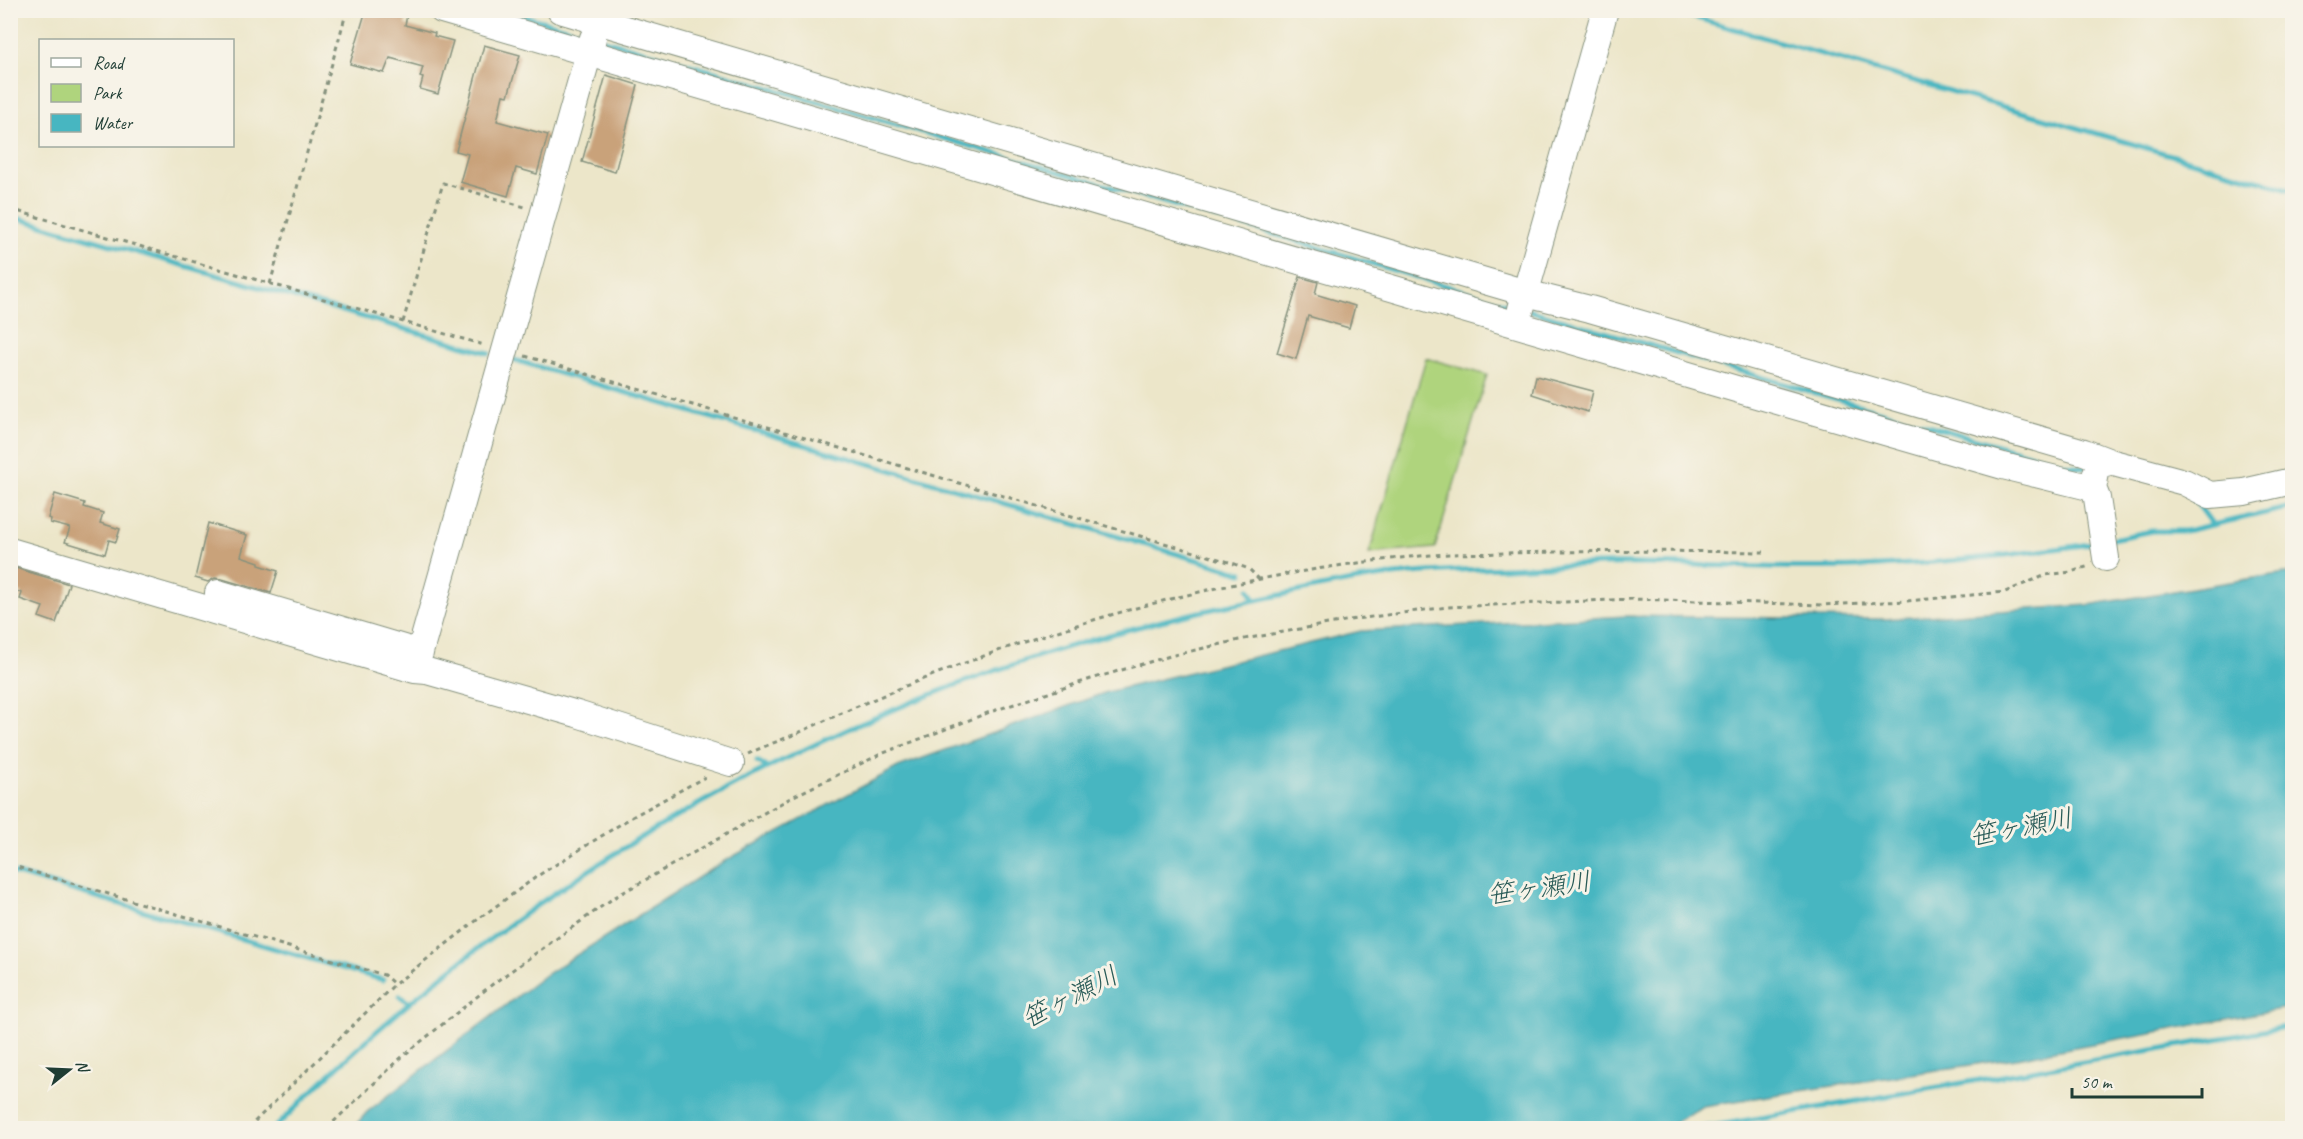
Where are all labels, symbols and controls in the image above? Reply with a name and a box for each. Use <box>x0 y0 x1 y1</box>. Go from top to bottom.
legend <box>39 39 234 147</box>
text: Road <box>93 52 126 74</box>
text: Park <box>93 82 123 104</box>
text: Water <box>93 112 134 134</box>
water label: 笹ヶ瀬川 <box>1967 801 2075 853</box>
water label: 笹ヶ瀬川 <box>1485 864 1593 912</box>
water label: 笹ヶ瀬川 <box>1016 959 1124 1035</box>
north arrow <box>39 1040 99 1100</box>
text: N <box>71 1058 94 1076</box>
scale bar <box>2072 1061 2202 1099</box>
text: 50 m <box>2081 1071 2114 1093</box>

